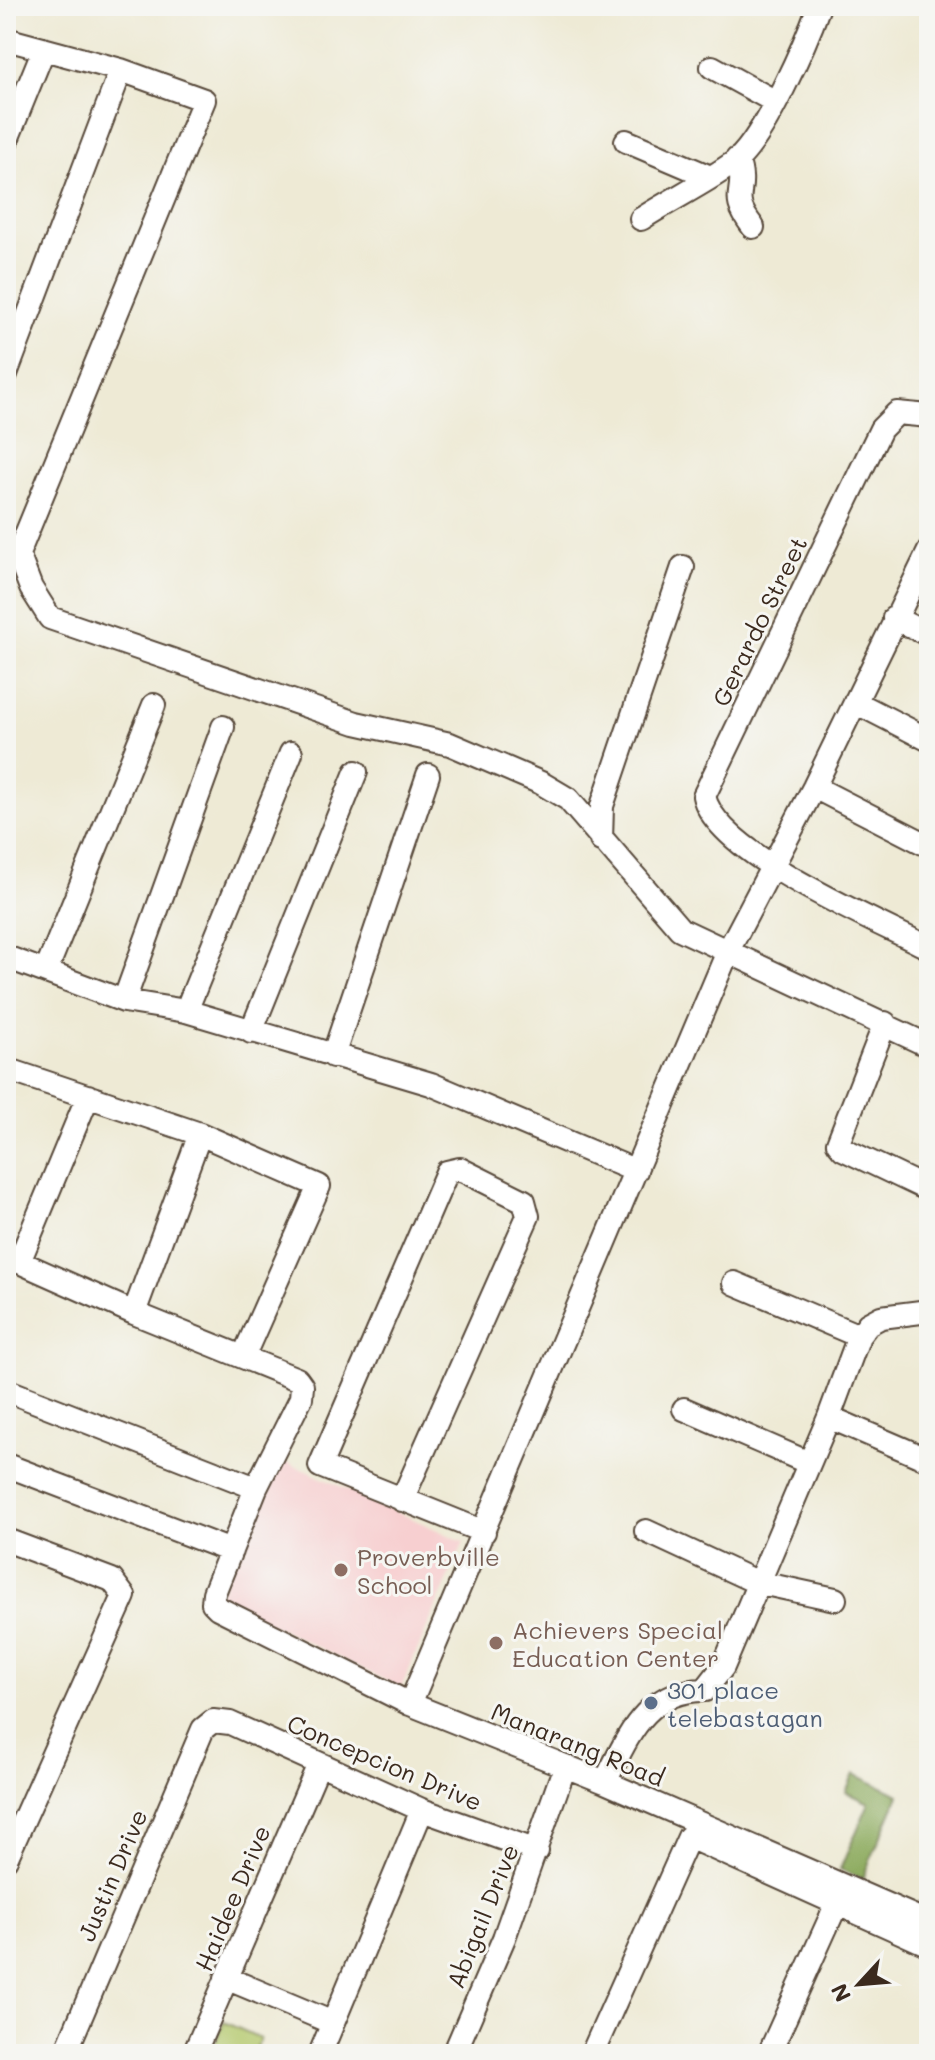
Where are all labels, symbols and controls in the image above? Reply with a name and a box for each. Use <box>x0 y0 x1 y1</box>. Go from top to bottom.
street label: Gerardo Street <box>704 531 814 711</box>
place label: Proverbville School <box>357 1541 500 1600</box>
marker: Proverbville School <box>332 1561 350 1579</box>
place label: Achievers Special Education Center <box>512 1614 723 1673</box>
marker: Achievers Special Education Center <box>487 1634 505 1652</box>
place label: 301 place telebastagan <box>667 1674 823 1733</box>
marker: 301 place telebastagan <box>642 1694 660 1712</box>
street label: Manarang Road <box>487 1695 669 1793</box>
street label: Concepcion Drive <box>283 1707 487 1817</box>
street label: Justin Drive <box>70 1804 154 1946</box>
street label: Haidee Drive <box>187 1820 277 1976</box>
street label: Abigail Drive <box>439 1839 525 1993</box>
north arrow <box>819 1944 899 2024</box>
text: N <box>824 1979 857 2007</box>

